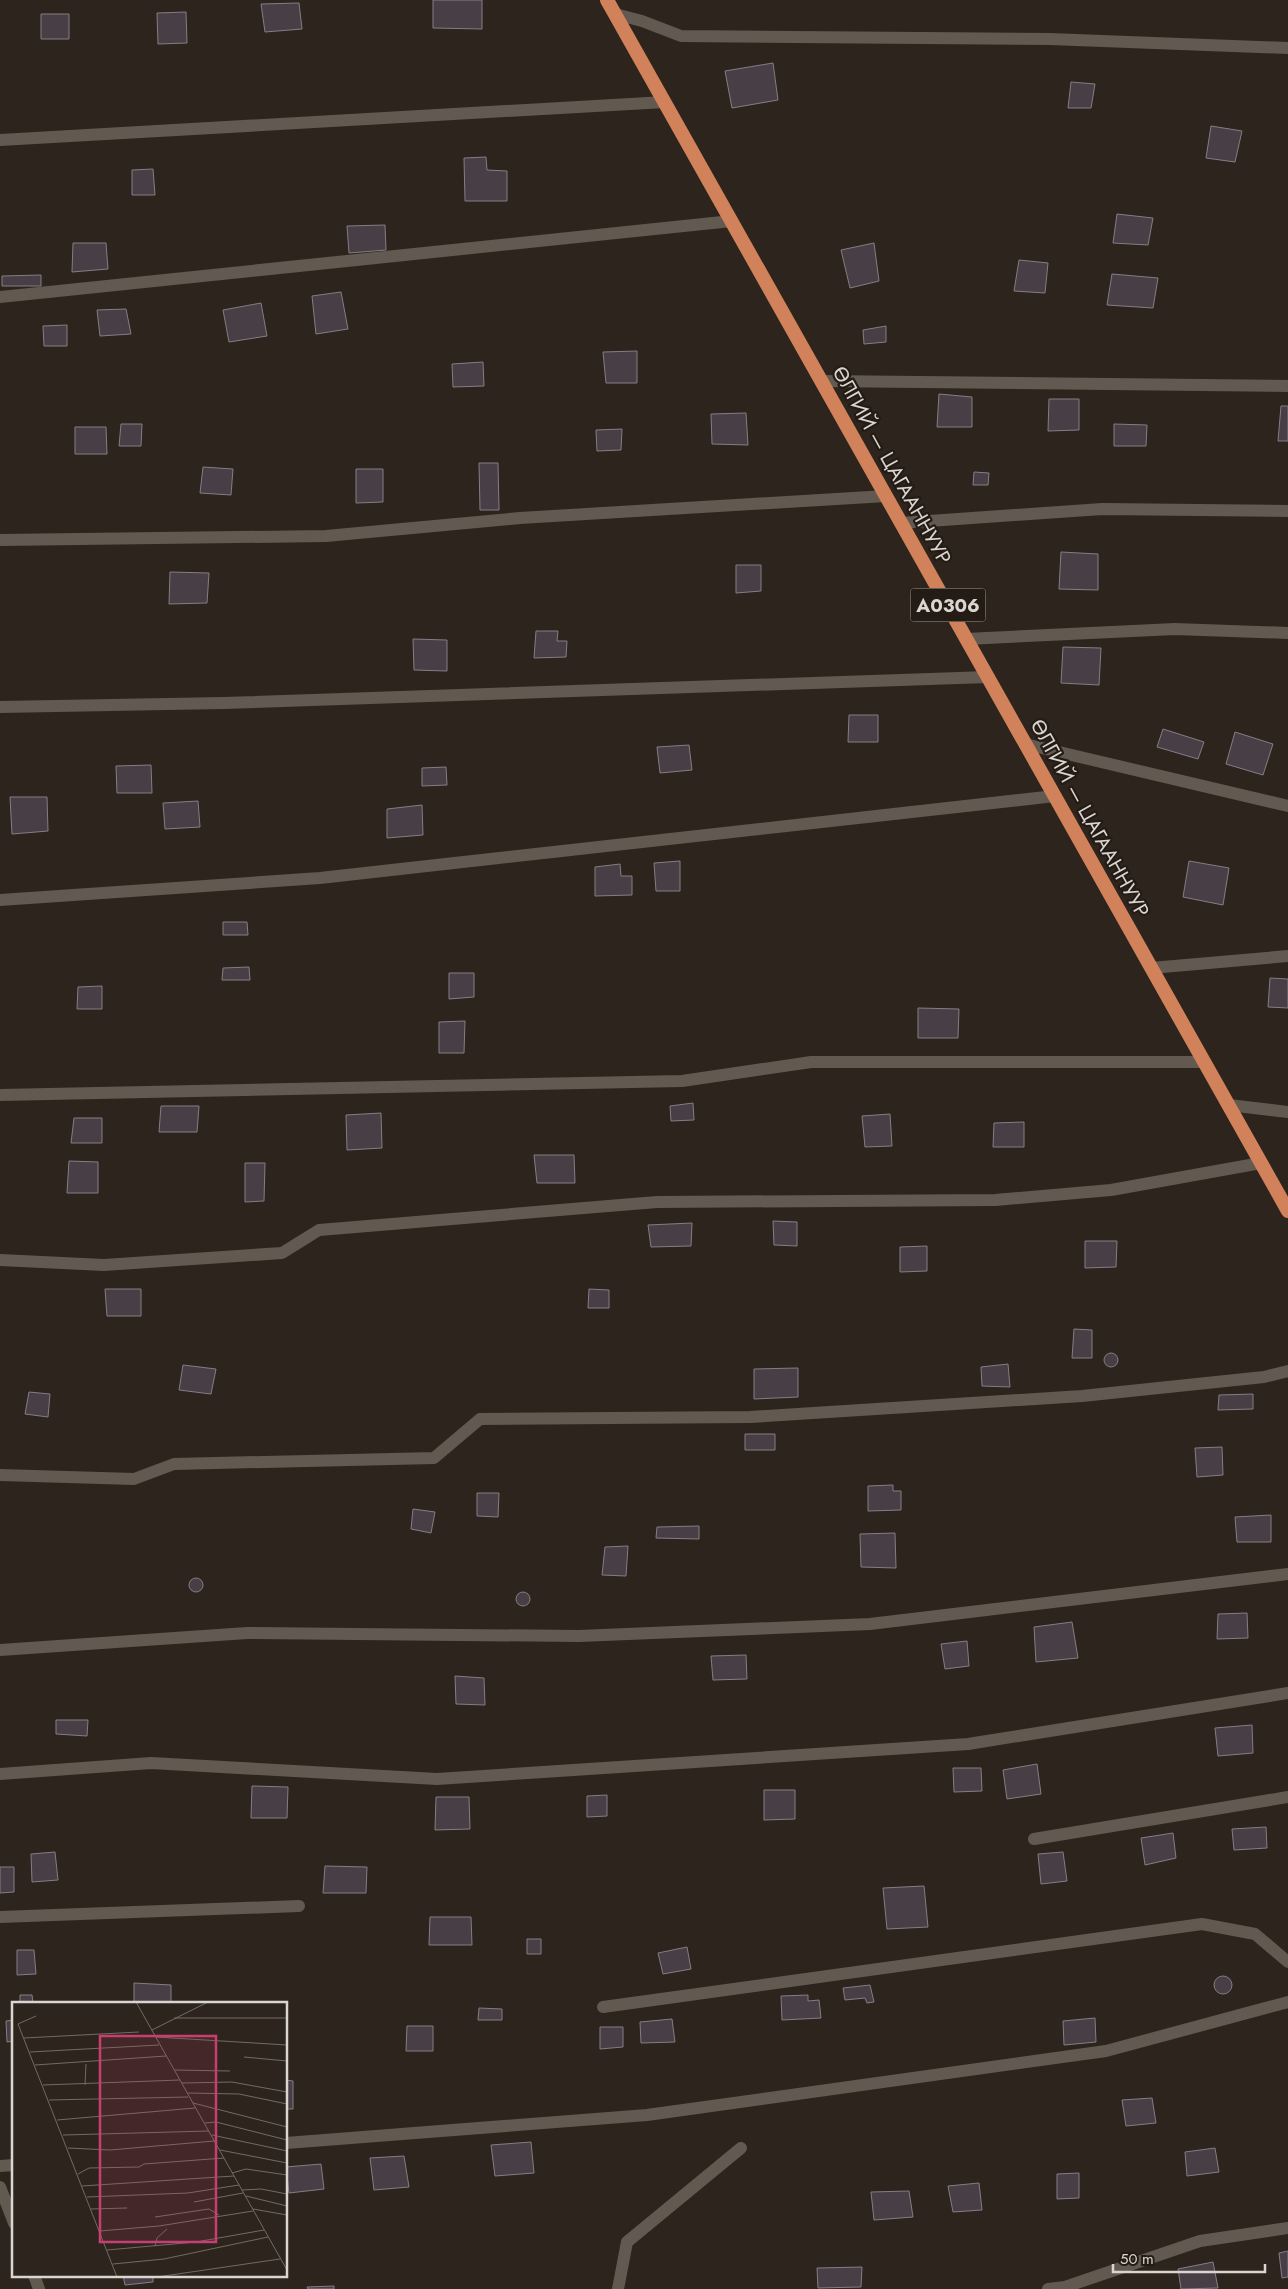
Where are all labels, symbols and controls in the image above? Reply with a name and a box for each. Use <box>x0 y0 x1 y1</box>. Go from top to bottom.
street label: ӨЛГИЙ — ЦАГААННУУР <box>825 361 958 570</box>
road number: A0306 <box>910 588 986 622</box>
street label: ӨЛГИЙ — ЦАГААННУУР <box>1023 714 1156 923</box>
inset map <box>12 2002 288 2276</box>
scale bar <box>1113 2242 1266 2274</box>
text: 50 m <box>1120 2248 1154 2270</box>

